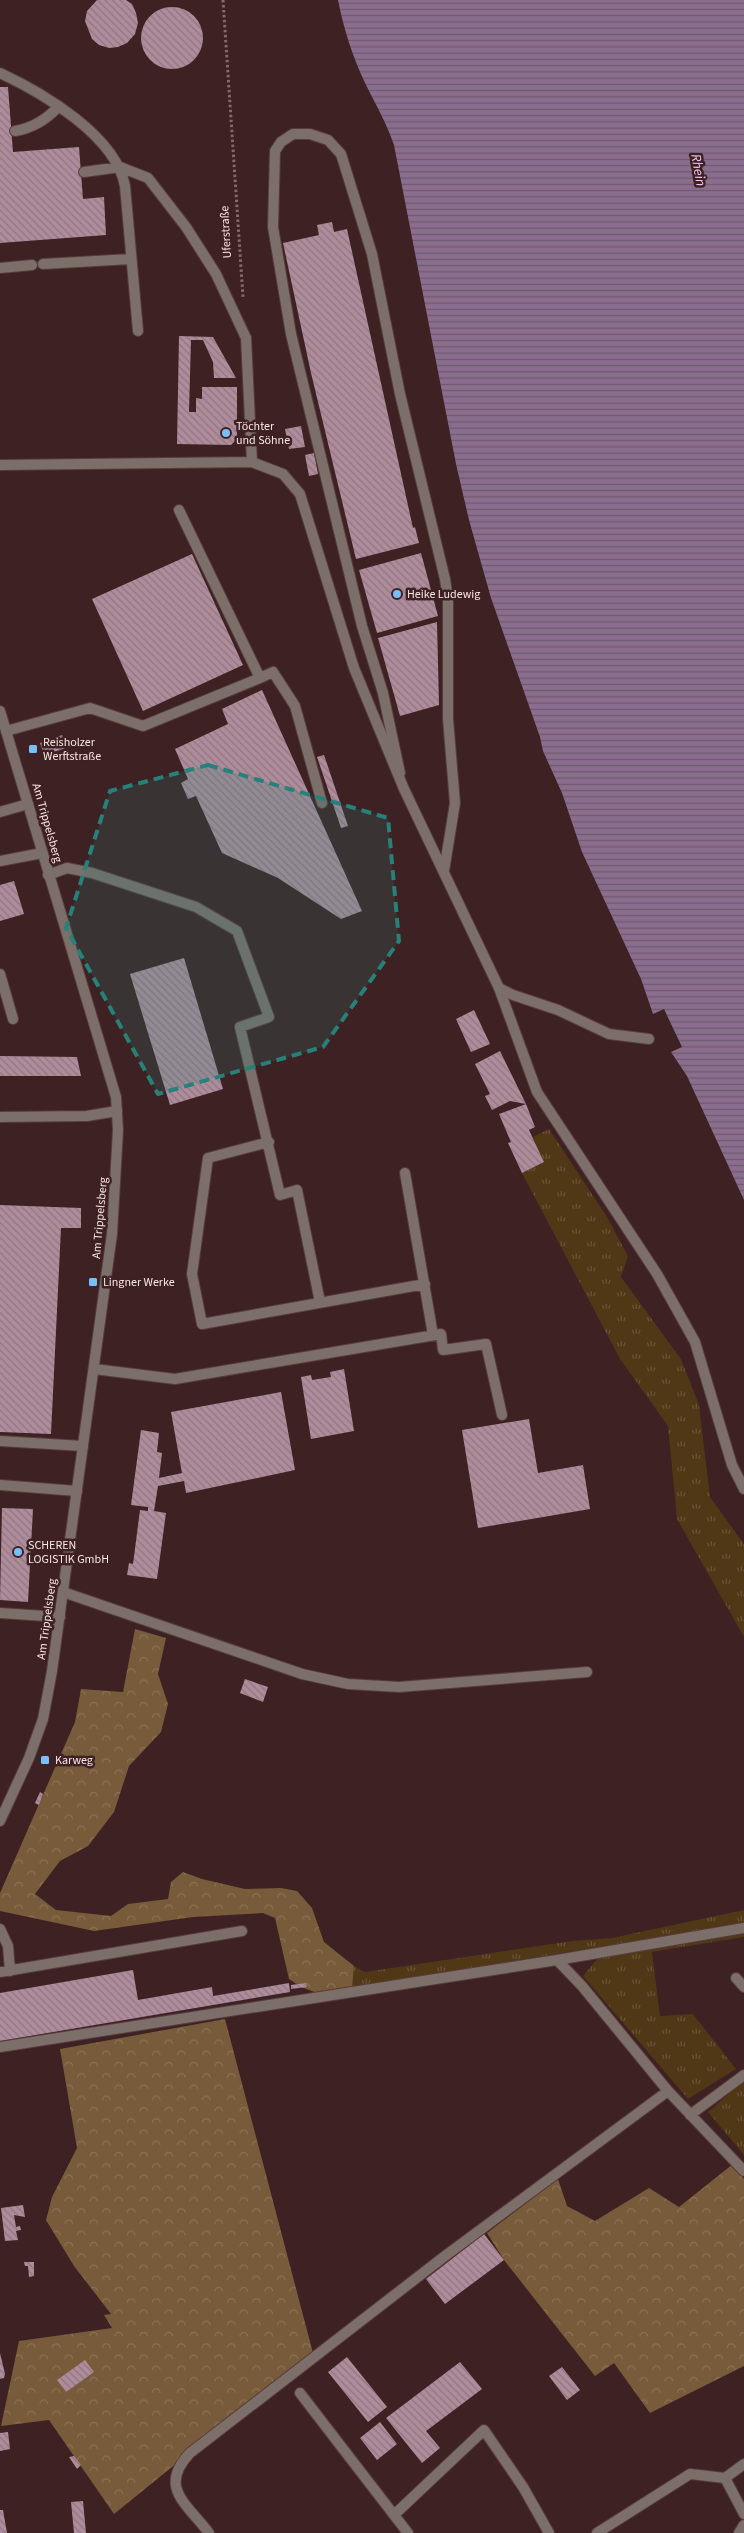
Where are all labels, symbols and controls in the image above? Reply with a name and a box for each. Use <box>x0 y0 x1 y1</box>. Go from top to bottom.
water label: Rhein <box>685 152 711 188</box>
street label: Uferstraße <box>216 205 236 259</box>
place label: Töchter und Söhne <box>236 418 290 449</box>
marker: Töchter und Söhne <box>220 427 232 439</box>
place label: Heike Ludewig <box>407 586 480 603</box>
marker: Heike Ludewig <box>391 588 403 600</box>
place label: Reisholzer Werftstraße <box>43 734 101 765</box>
marker: Reisholzer Werftstraße <box>27 743 39 755</box>
street label: Am Trippelsberg <box>28 781 66 865</box>
street label: Am Trippelsberg <box>88 1176 112 1260</box>
place label: Lingner Werke <box>103 1274 175 1291</box>
marker: Lingner Werke <box>87 1276 99 1288</box>
place label: SCHEREN LOGISTIK GmbH <box>28 1537 109 1568</box>
marker: SCHEREN LOGISTIK GmbH <box>12 1546 24 1558</box>
street label: Am Trippelsberg <box>33 1577 61 1661</box>
place label: Karweg <box>55 1752 93 1769</box>
marker: Karweg <box>39 1754 51 1766</box>

